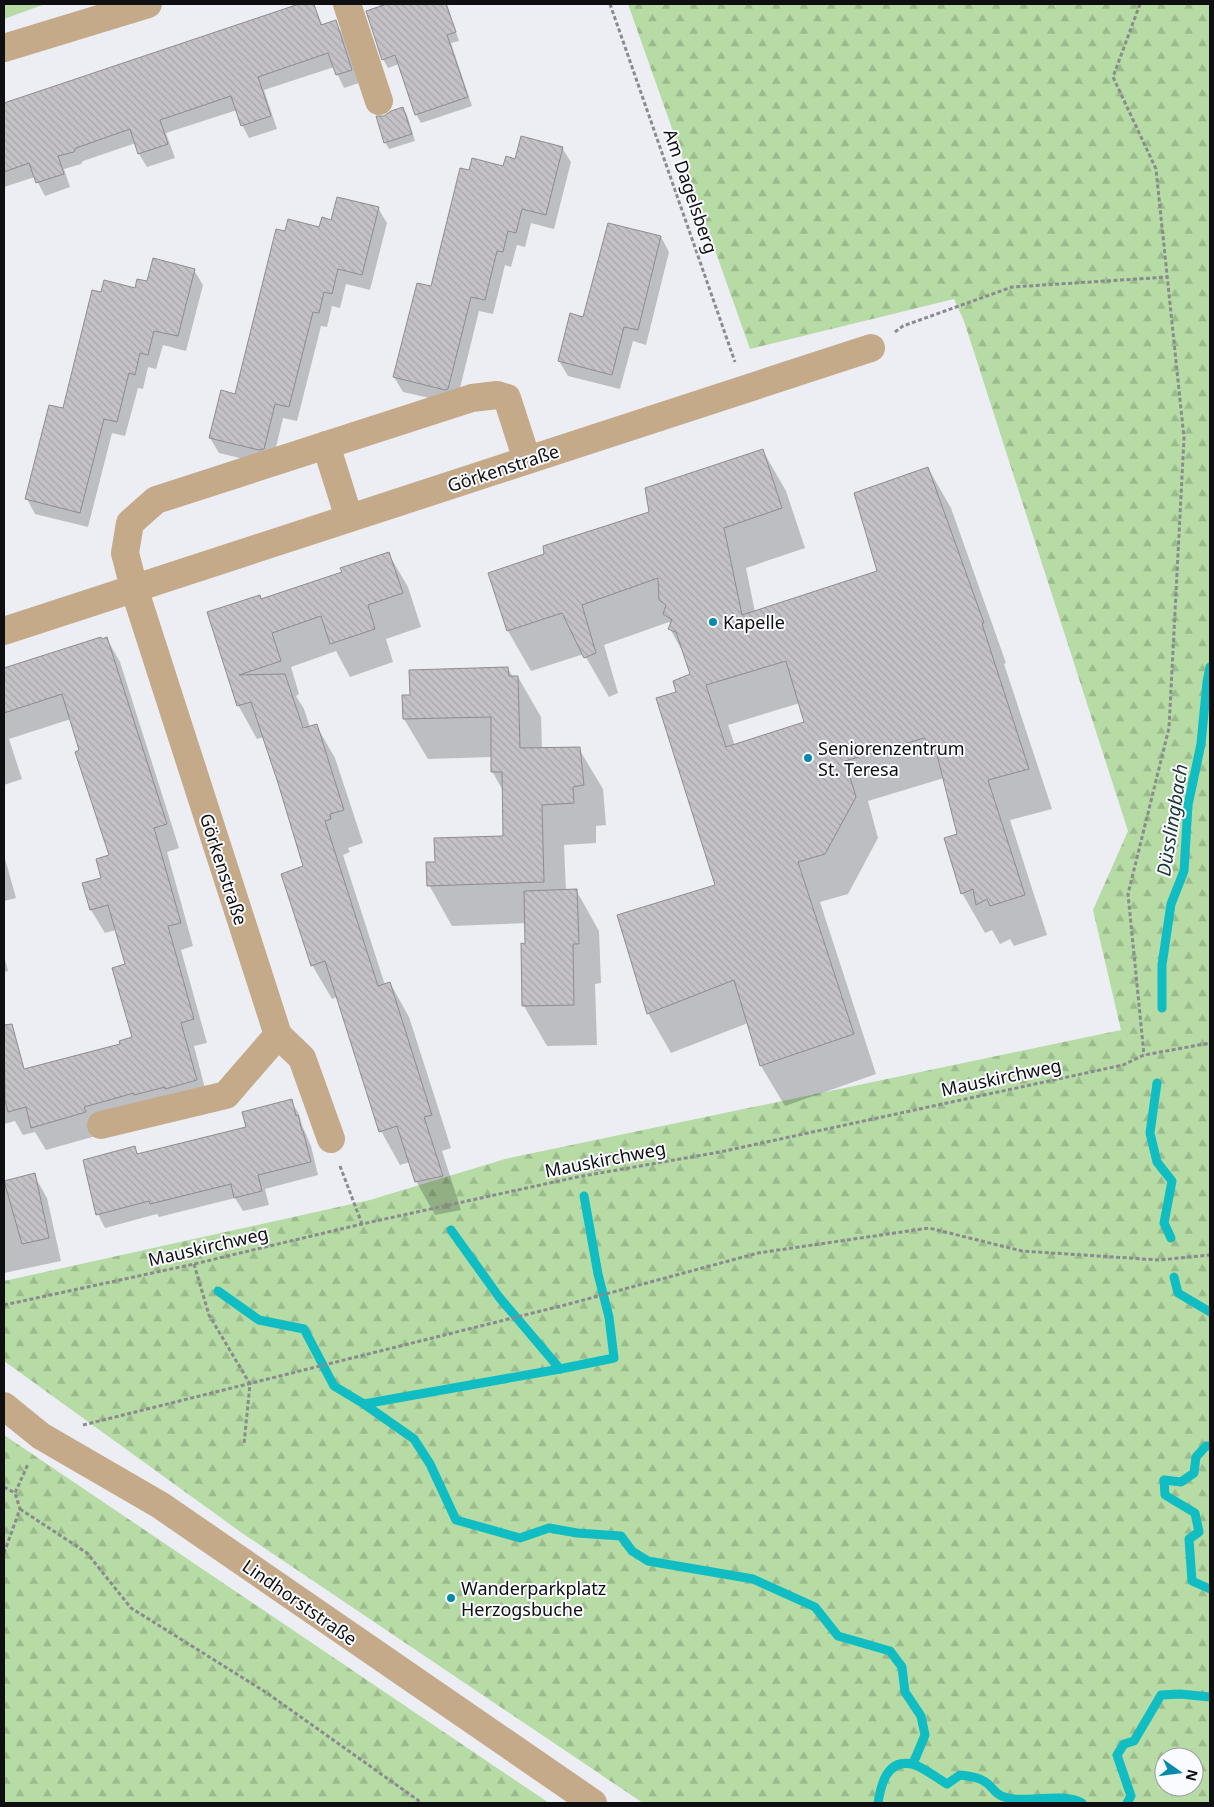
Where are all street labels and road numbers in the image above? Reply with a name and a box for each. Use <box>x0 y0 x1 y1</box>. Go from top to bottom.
street label: Am Dagelsberg <box>658 125 724 257</box>
street label: Görkenstraße <box>444 439 562 497</box>
street label: Görkenstraße <box>195 810 253 928</box>
street label: Mauskirchweg <box>939 1053 1063 1101</box>
street label: Mauskirchweg <box>543 1136 667 1182</box>
street label: Mauskirchweg <box>146 1221 270 1271</box>
street label: Lindhorststraße <box>238 1554 362 1650</box>

